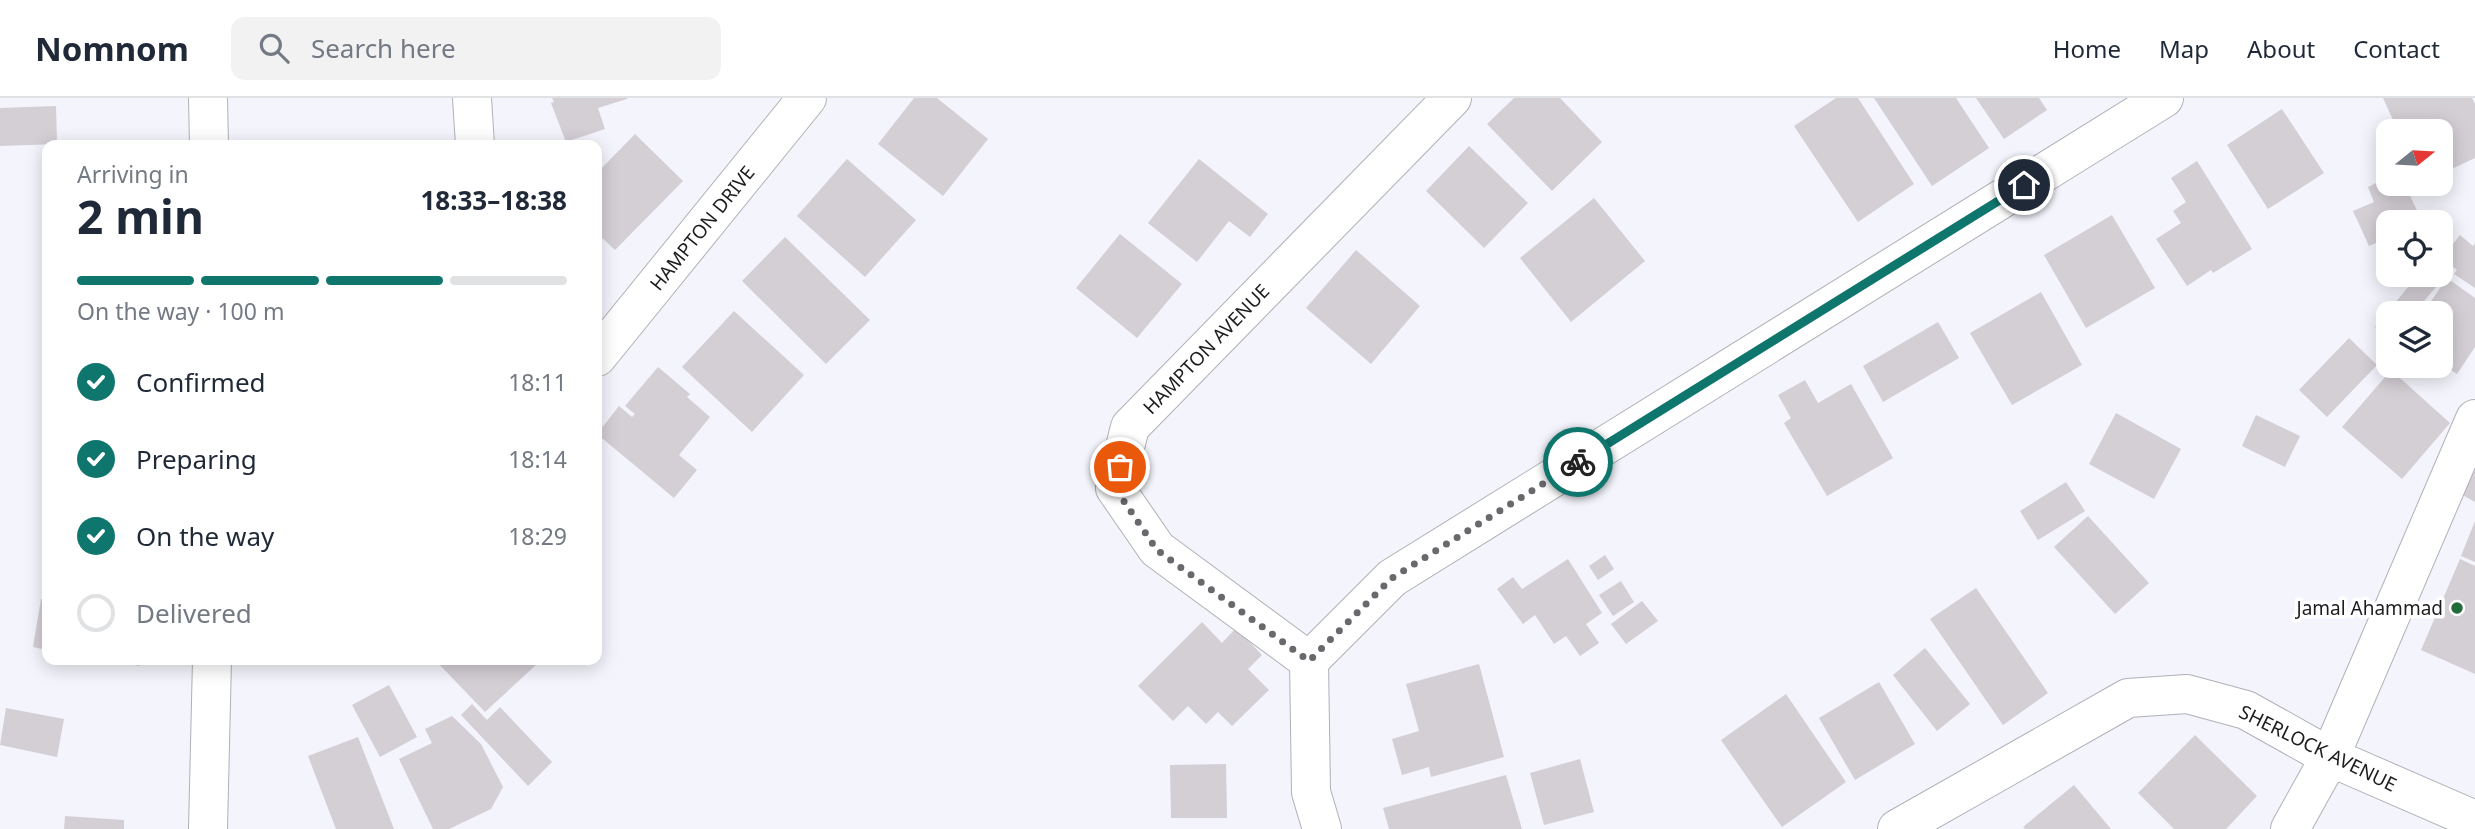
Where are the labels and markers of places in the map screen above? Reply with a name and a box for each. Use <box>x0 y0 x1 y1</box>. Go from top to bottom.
pin <box>1994 155 2054 215</box>
pin <box>1090 437 1150 497</box>
place label: Jamal Ahammad <box>2294 595 2443 621</box>
marker: Jamal Ahammad <box>2449 600 2465 616</box>

